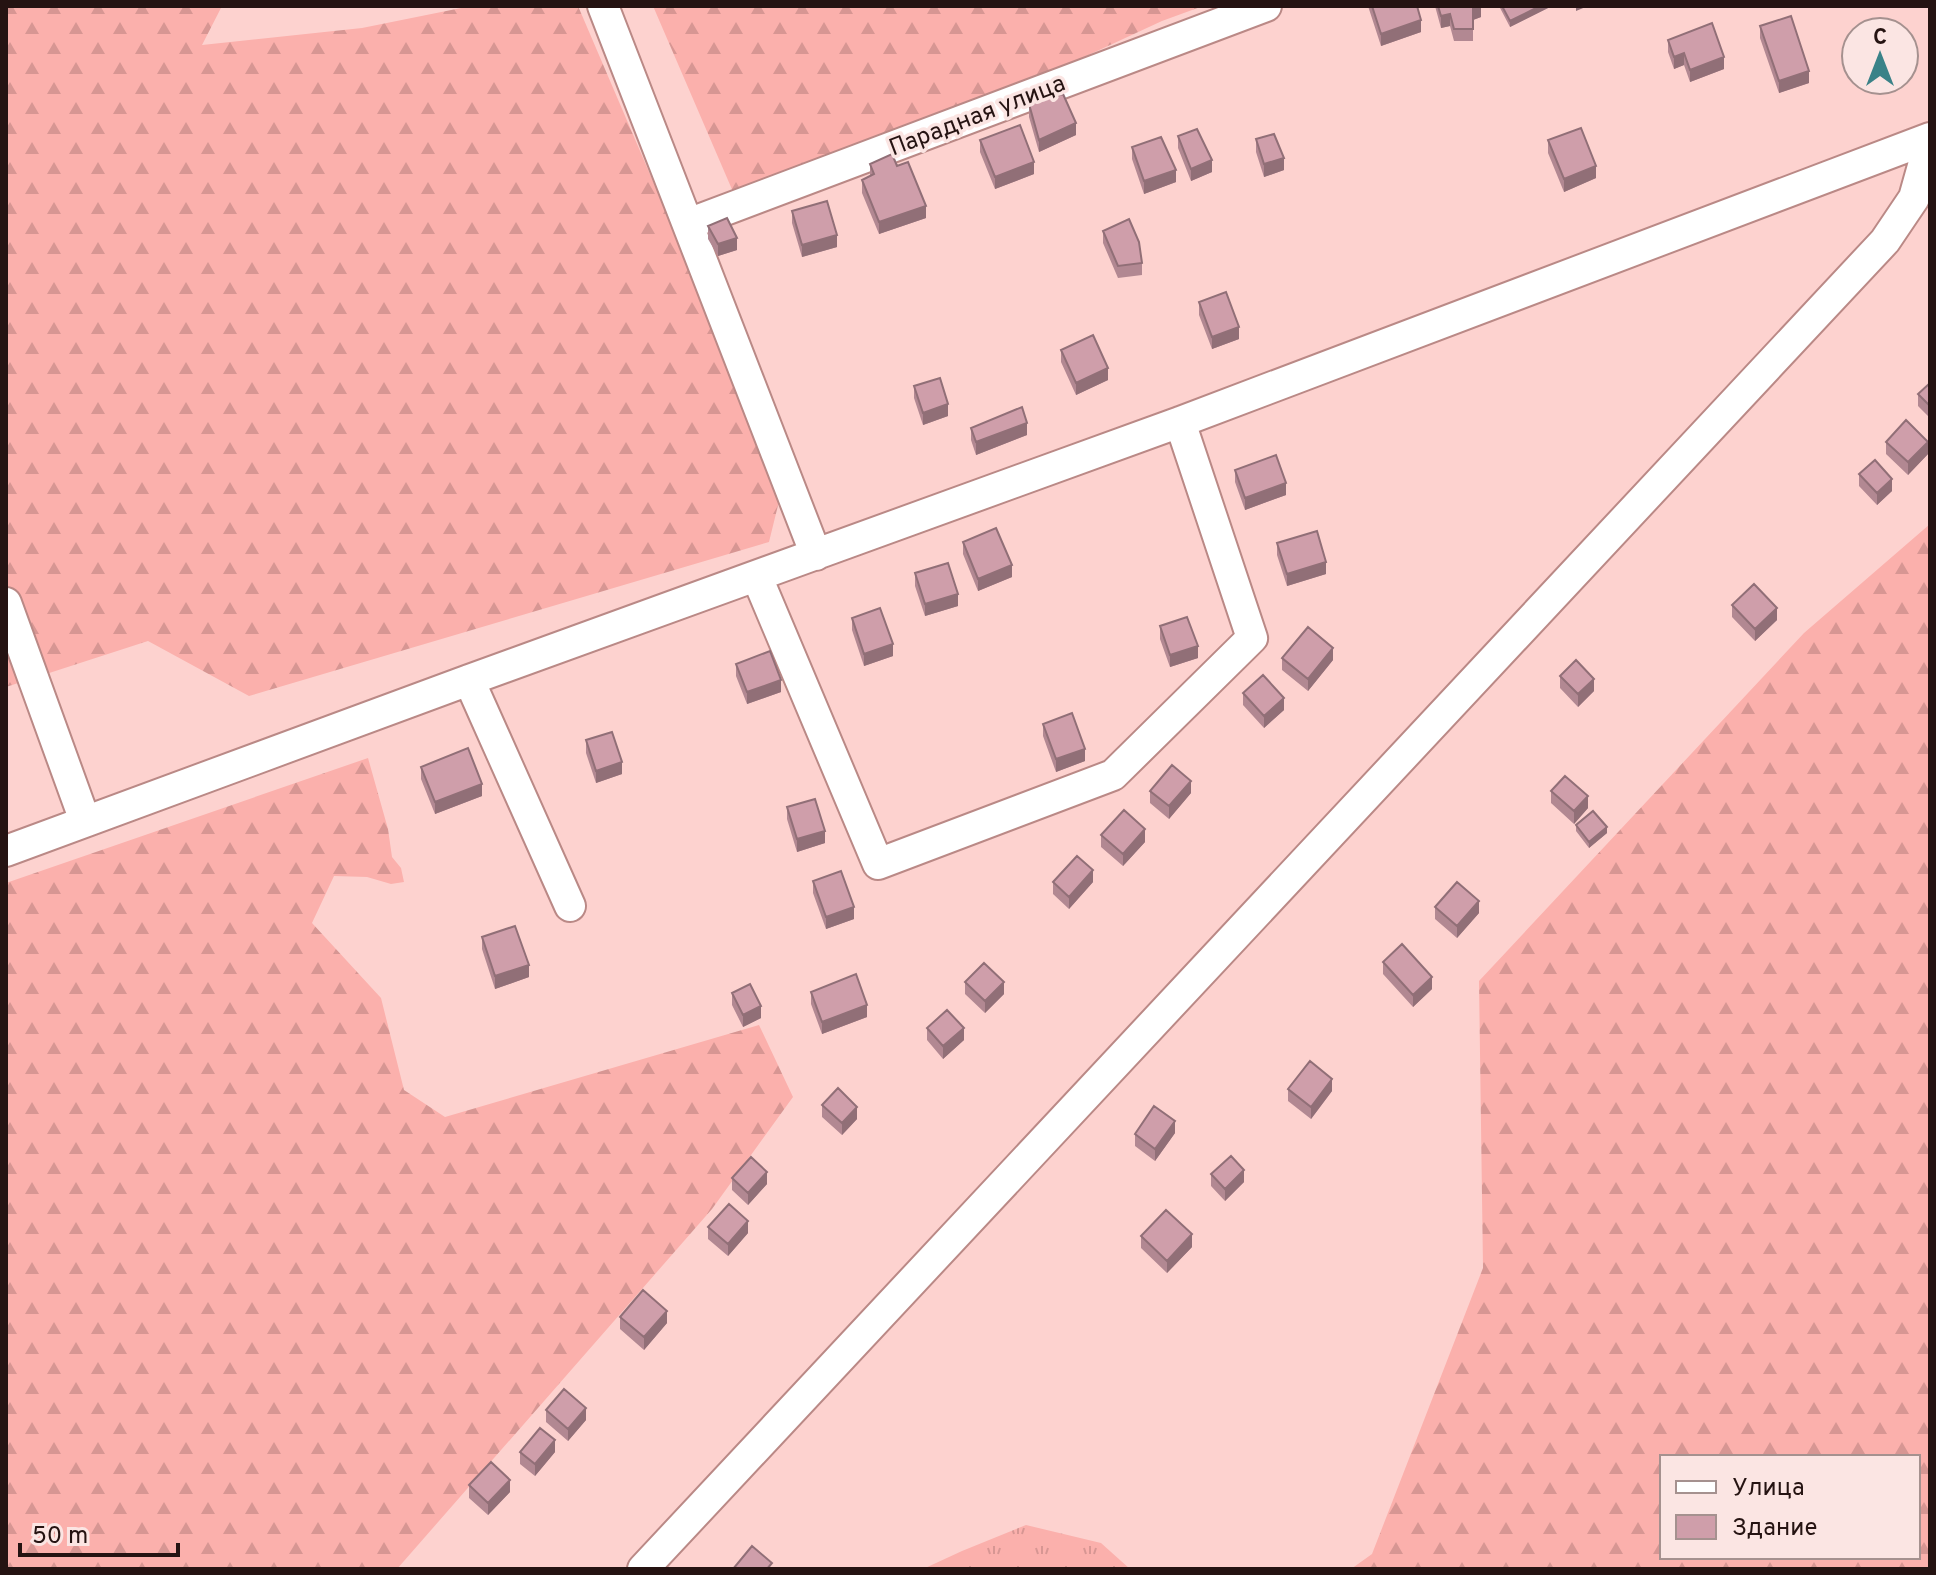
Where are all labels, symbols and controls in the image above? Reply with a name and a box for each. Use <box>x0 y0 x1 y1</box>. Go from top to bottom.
north arrow <box>1840 16 1920 96</box>
text: С <box>1873 25 1887 52</box>
street label: Парадная улица <box>885 69 1070 164</box>
legend <box>1660 1455 1920 1559</box>
text: Улица <box>1732 1474 1805 1504</box>
scale bar <box>20 1507 178 1557</box>
text: Здание <box>1732 1514 1818 1544</box>
text: 50 m <box>32 1522 88 1552</box>

